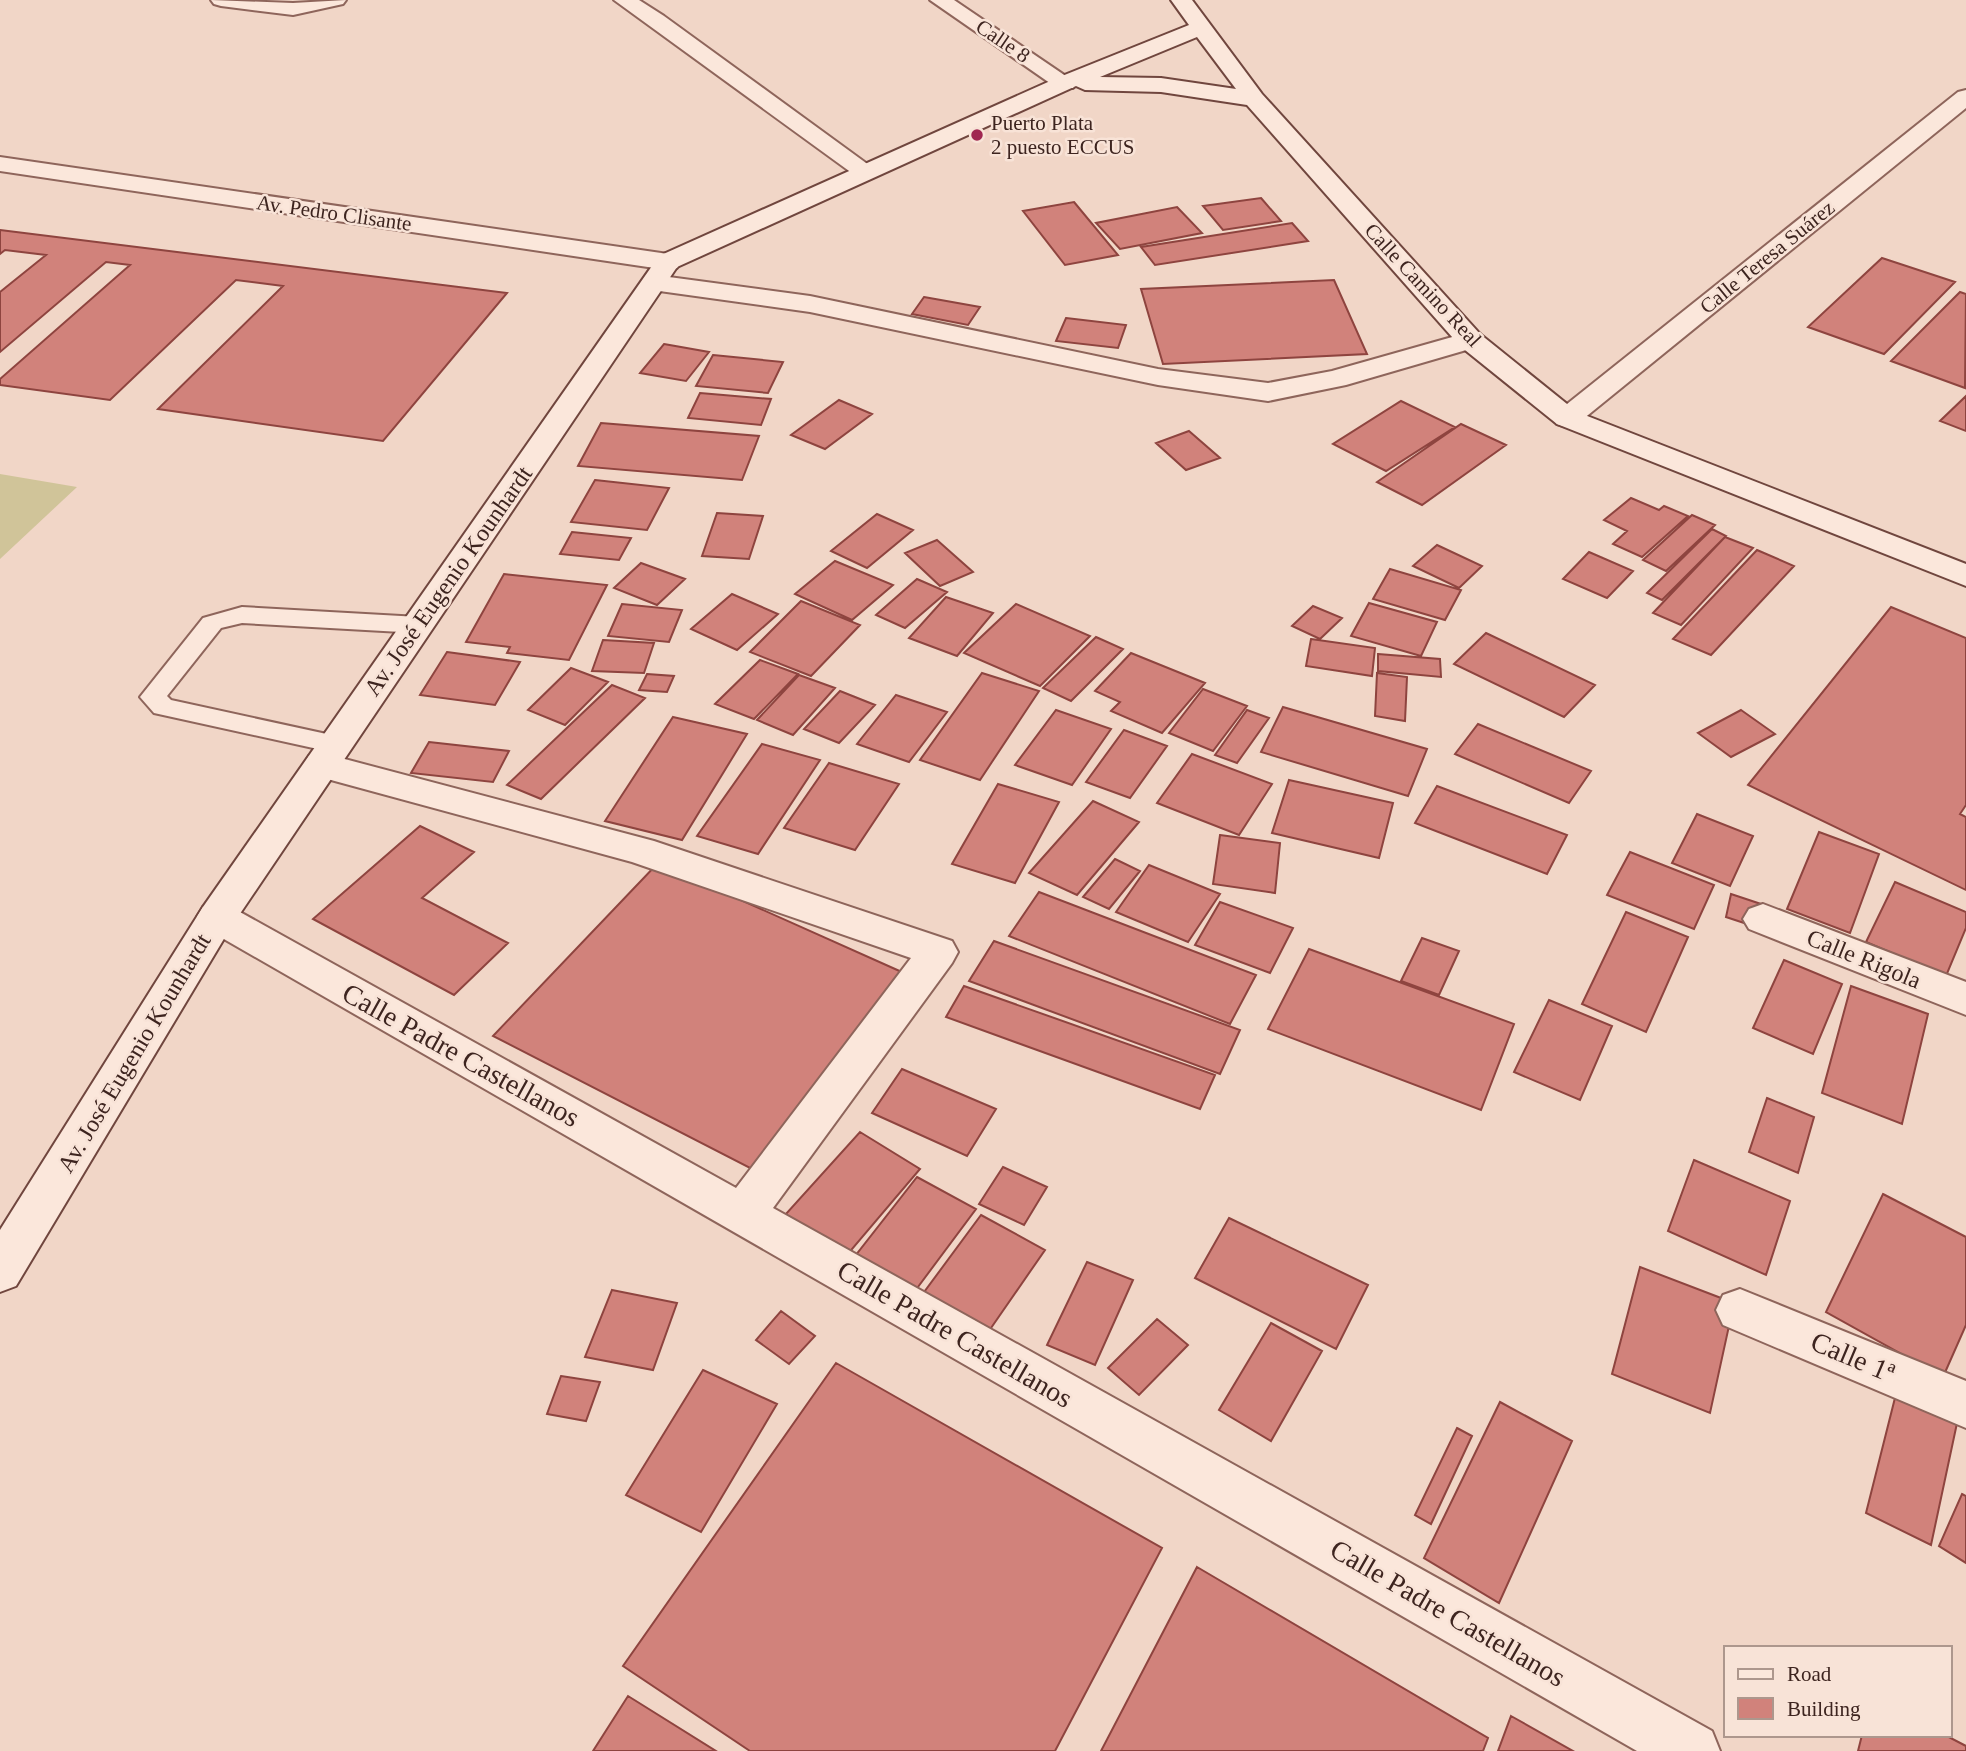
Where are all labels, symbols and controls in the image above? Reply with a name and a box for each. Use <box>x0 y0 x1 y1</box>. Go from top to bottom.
street label: Calle 8 <box>971 14 1035 68</box>
place label: Puerto Plata 2 puesto ECCUS <box>991 111 1135 159</box>
marker: Puerto Plata 2 puesto ECCUS <box>969 127 985 143</box>
street label: Av. Pedro Clisante <box>255 190 413 236</box>
street label: Calle Teresa Suárez <box>1695 195 1839 319</box>
street label: Calle Camino Real <box>1360 218 1486 352</box>
street label: Av. José Eugenio Kounhardt <box>359 461 537 701</box>
street label: Calle Rigola <box>1803 924 1925 994</box>
street label: Av. José Eugenio Kounhardt <box>52 929 216 1177</box>
street label: Calle Padre Castellanos <box>337 977 585 1133</box>
street label: Calle Padre Castellanos <box>832 1254 1078 1414</box>
street label: Calle 1ª <box>1807 1326 1900 1389</box>
street label: Calle Padre Castellanos <box>1325 1533 1571 1693</box>
legend <box>1724 1646 1952 1737</box>
text: Road <box>1787 1662 1832 1686</box>
text: Building <box>1787 1697 1861 1721</box>

